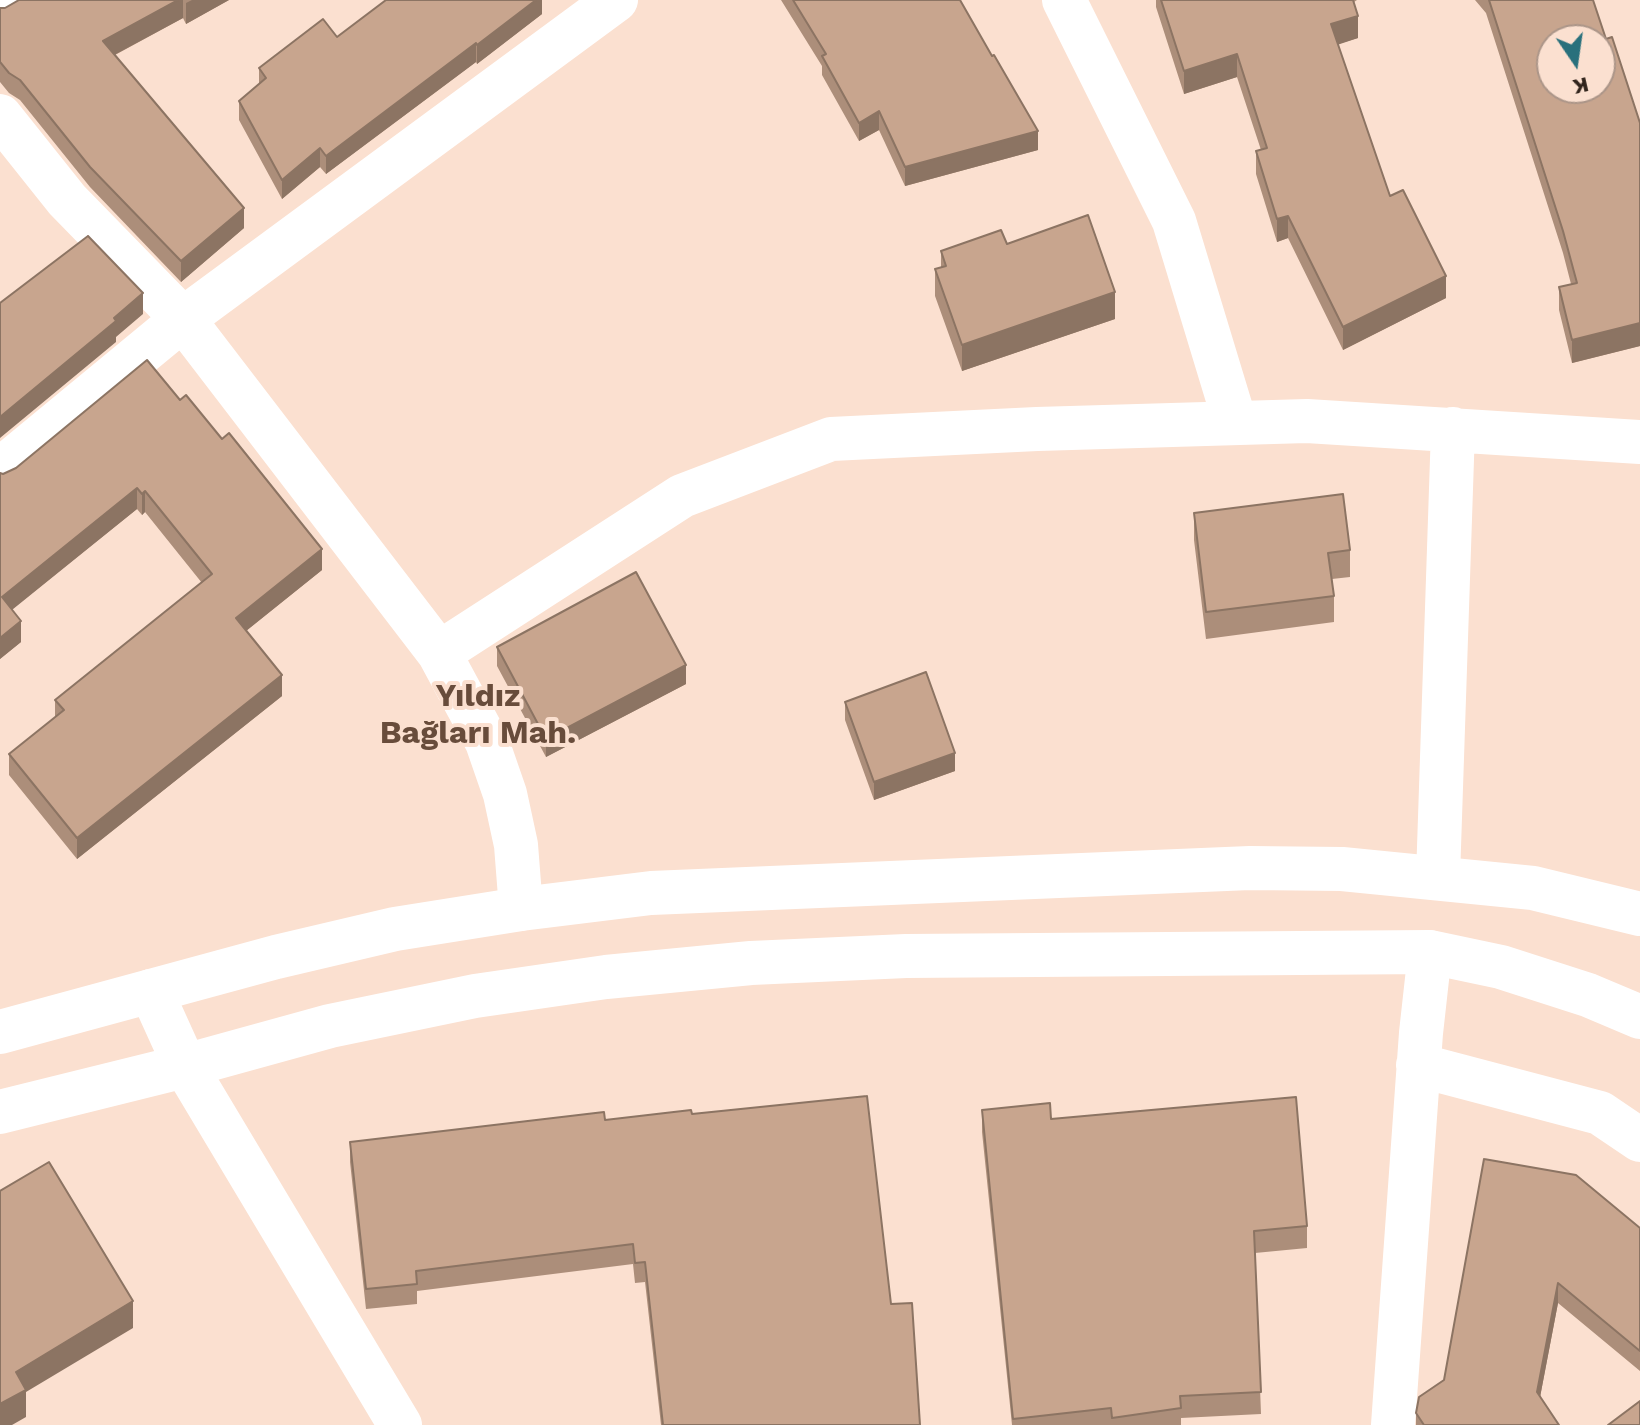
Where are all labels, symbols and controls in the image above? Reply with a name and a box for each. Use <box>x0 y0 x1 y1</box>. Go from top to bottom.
north arrow <box>1536 24 1616 104</box>
text: K <box>1571 72 1591 100</box>
district label: Yıldız Bağları Mah. <box>380 678 576 753</box>

